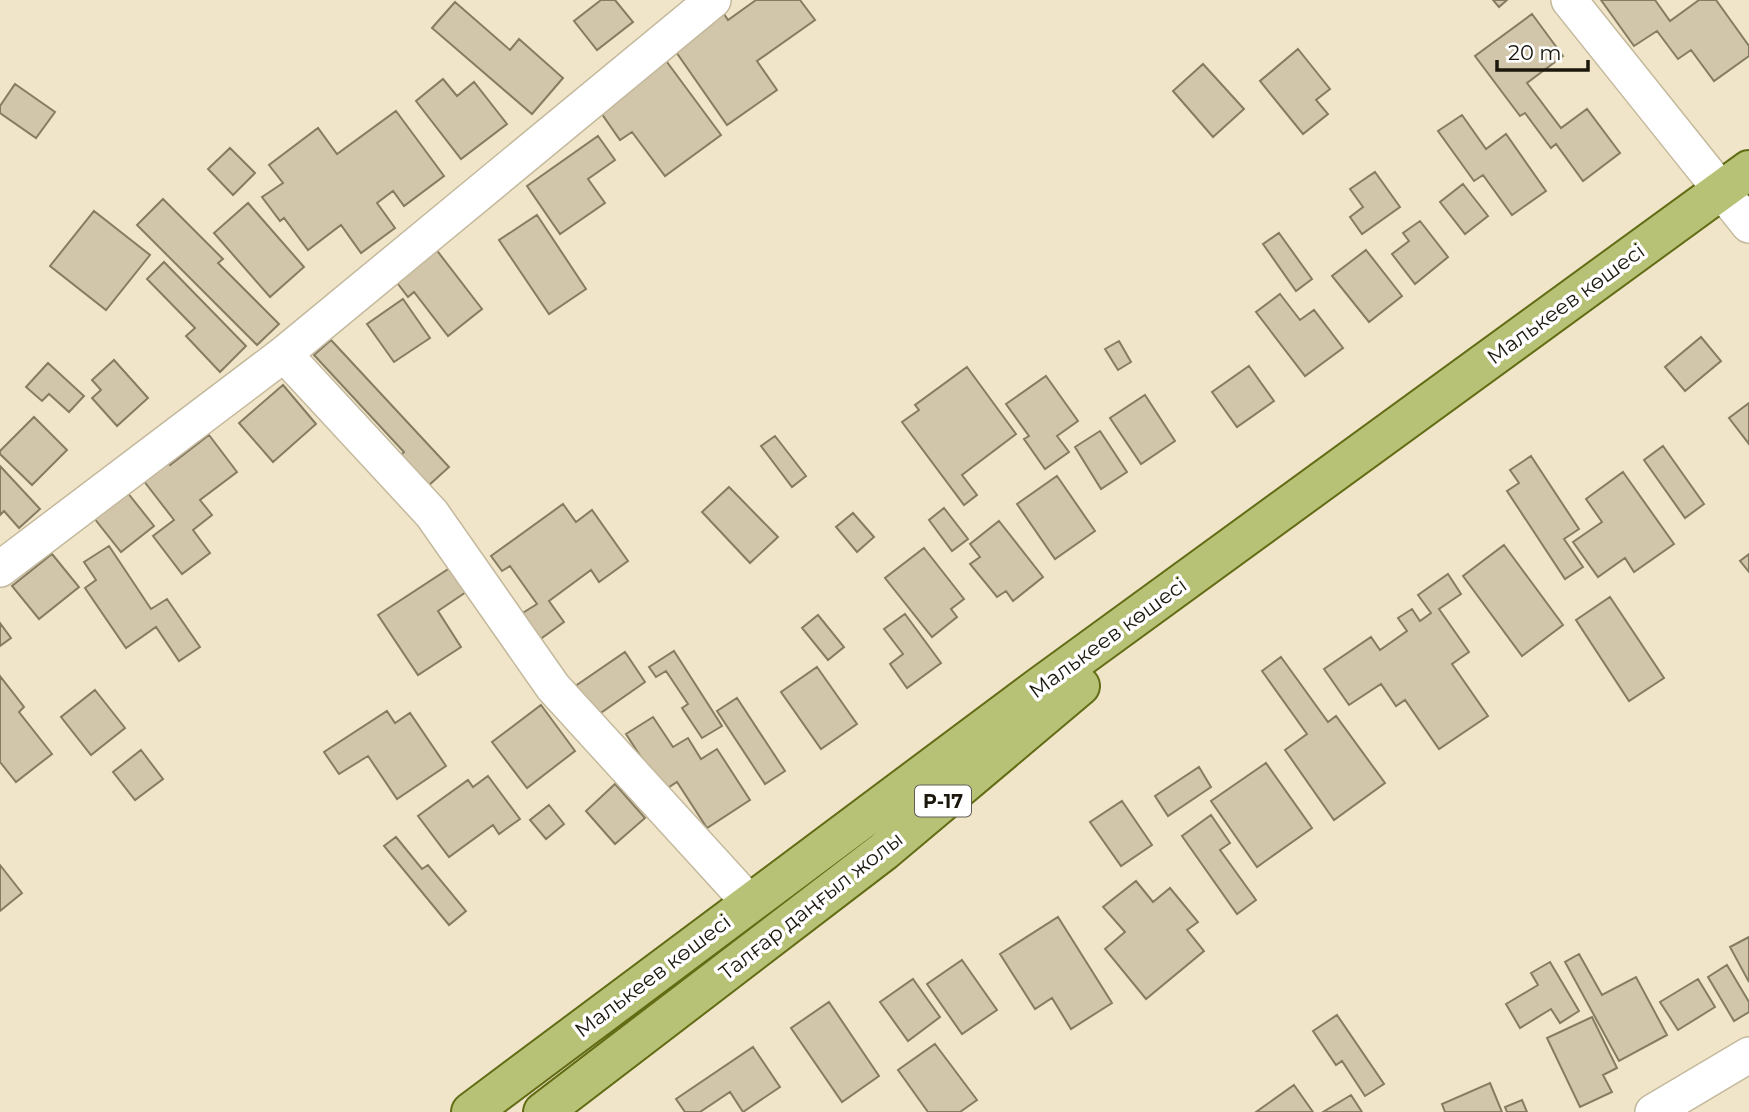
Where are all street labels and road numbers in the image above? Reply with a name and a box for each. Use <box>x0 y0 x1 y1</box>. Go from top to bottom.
street label: Малькеев көшесі <box>1482 238 1649 369</box>
street label: Малькеев көшесі <box>1024 572 1191 703</box>
road number: P-17 <box>915 786 971 816</box>
street label: Талғар даңғыл жолы <box>714 826 908 985</box>
street label: Малькеев көшесі <box>570 909 736 1042</box>

